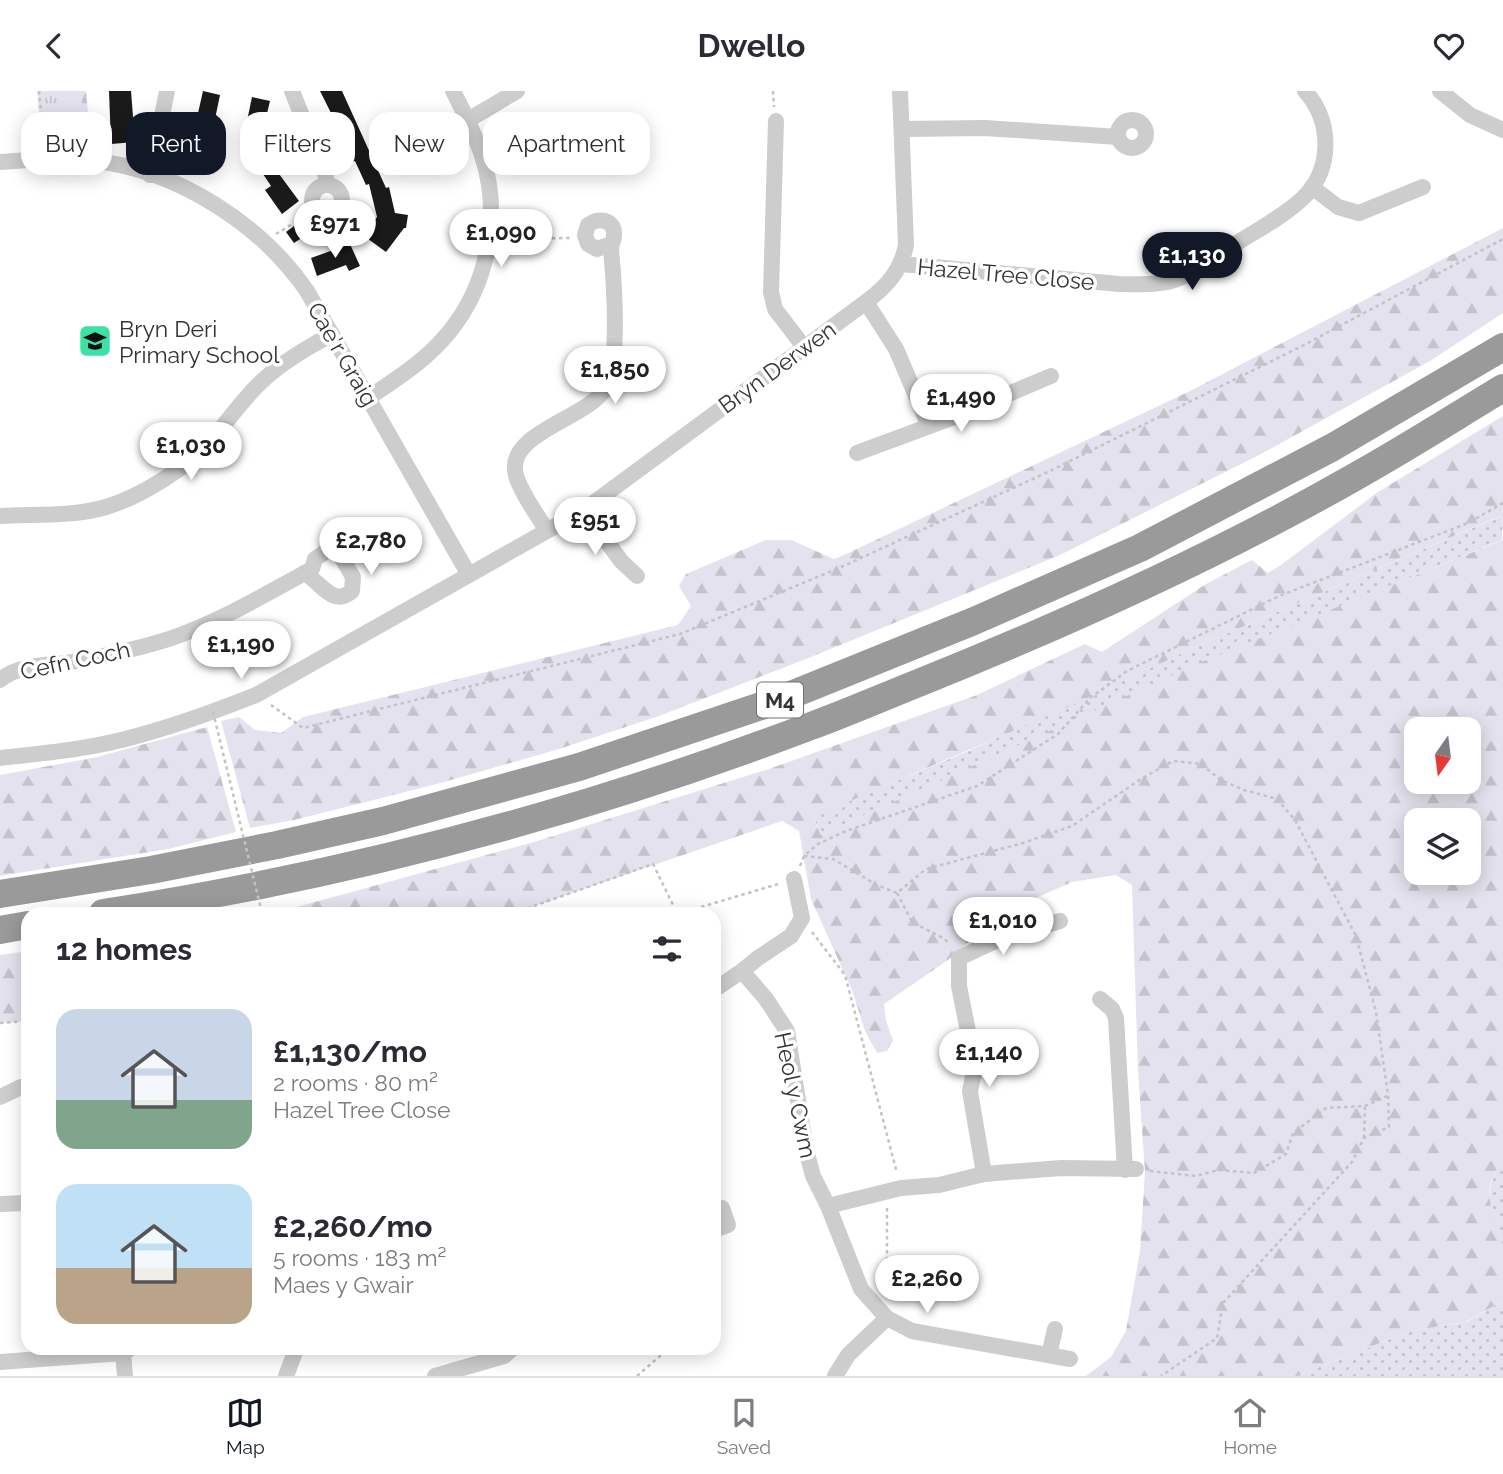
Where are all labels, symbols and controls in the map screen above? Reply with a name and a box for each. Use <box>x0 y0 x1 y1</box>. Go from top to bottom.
icon: back <box>35 27 73 65</box>
text: Dwello <box>697 27 806 64</box>
icon: heart <box>1430 27 1468 65</box>
chip: Buy <box>21 112 112 175</box>
chip: Rent <box>126 112 226 175</box>
chip: Filters <box>240 112 355 175</box>
chip: New <box>369 112 469 175</box>
chip: Apartment <box>483 112 650 175</box>
pin: £971 <box>294 201 376 260</box>
text: £971 <box>310 209 360 236</box>
pin: £1,090 <box>444 209 558 269</box>
text: £1,090 <box>465 218 537 245</box>
pin: £1,130 <box>1135 233 1249 292</box>
text: £1,130 <box>1158 241 1226 268</box>
street label: Hazel Tree Close <box>916 253 1096 295</box>
street label: Cae'r Graig <box>302 297 384 411</box>
place label: Bryn Deri Primary School <box>119 315 280 368</box>
street label: Bryn Derwen <box>713 315 841 419</box>
school or university icon: Bryn Deri Primary School <box>76 322 114 360</box>
pin: £1,850 <box>558 347 672 406</box>
text: £1,850 <box>580 355 650 382</box>
pin: £1,490 <box>904 375 1018 434</box>
text: £1,490 <box>926 383 996 410</box>
pin: £1,030 <box>134 423 248 482</box>
text: £1,030 <box>156 431 226 458</box>
pin: £951 <box>554 497 636 557</box>
text: £951 <box>570 506 620 533</box>
pin: £2,780 <box>314 517 428 577</box>
text: £2,780 <box>335 526 407 553</box>
pin: £1,190 <box>184 621 298 681</box>
text: £1,190 <box>207 630 275 657</box>
street label: Cefn Coch <box>18 635 132 685</box>
road number: M4 <box>757 683 803 717</box>
north arrow <box>1404 717 1480 795</box>
map controls <box>1404 717 1481 885</box>
button: layers <box>1404 808 1481 885</box>
pin: £1,010 <box>946 897 1060 957</box>
text: £1,010 <box>969 906 1037 933</box>
icon: filters <box>648 930 686 968</box>
text: 12 homes <box>56 932 192 967</box>
street label: Heol y Cwm <box>769 1030 823 1160</box>
pin: £1,140 <box>932 1030 1046 1089</box>
text: £1,130/mo <box>273 1034 427 1069</box>
icon: home <box>112 1037 196 1121</box>
text: £1,140 <box>955 1038 1023 1065</box>
text: 2 rooms · 80 m² <box>273 1069 438 1096</box>
text: Hazel Tree Close <box>273 1096 451 1123</box>
text: £2,260/mo <box>273 1209 433 1244</box>
icon: home <box>112 1212 196 1296</box>
text: 5 rooms · 183 m² <box>273 1244 447 1271</box>
pin: £2,260 <box>870 1255 984 1315</box>
text: £2,260 <box>891 1264 963 1291</box>
text: Maes y Gwair <box>273 1271 413 1298</box>
tab: Map <box>226 1394 265 1458</box>
tab: Saved <box>717 1394 771 1458</box>
tab: Home <box>1223 1394 1277 1458</box>

